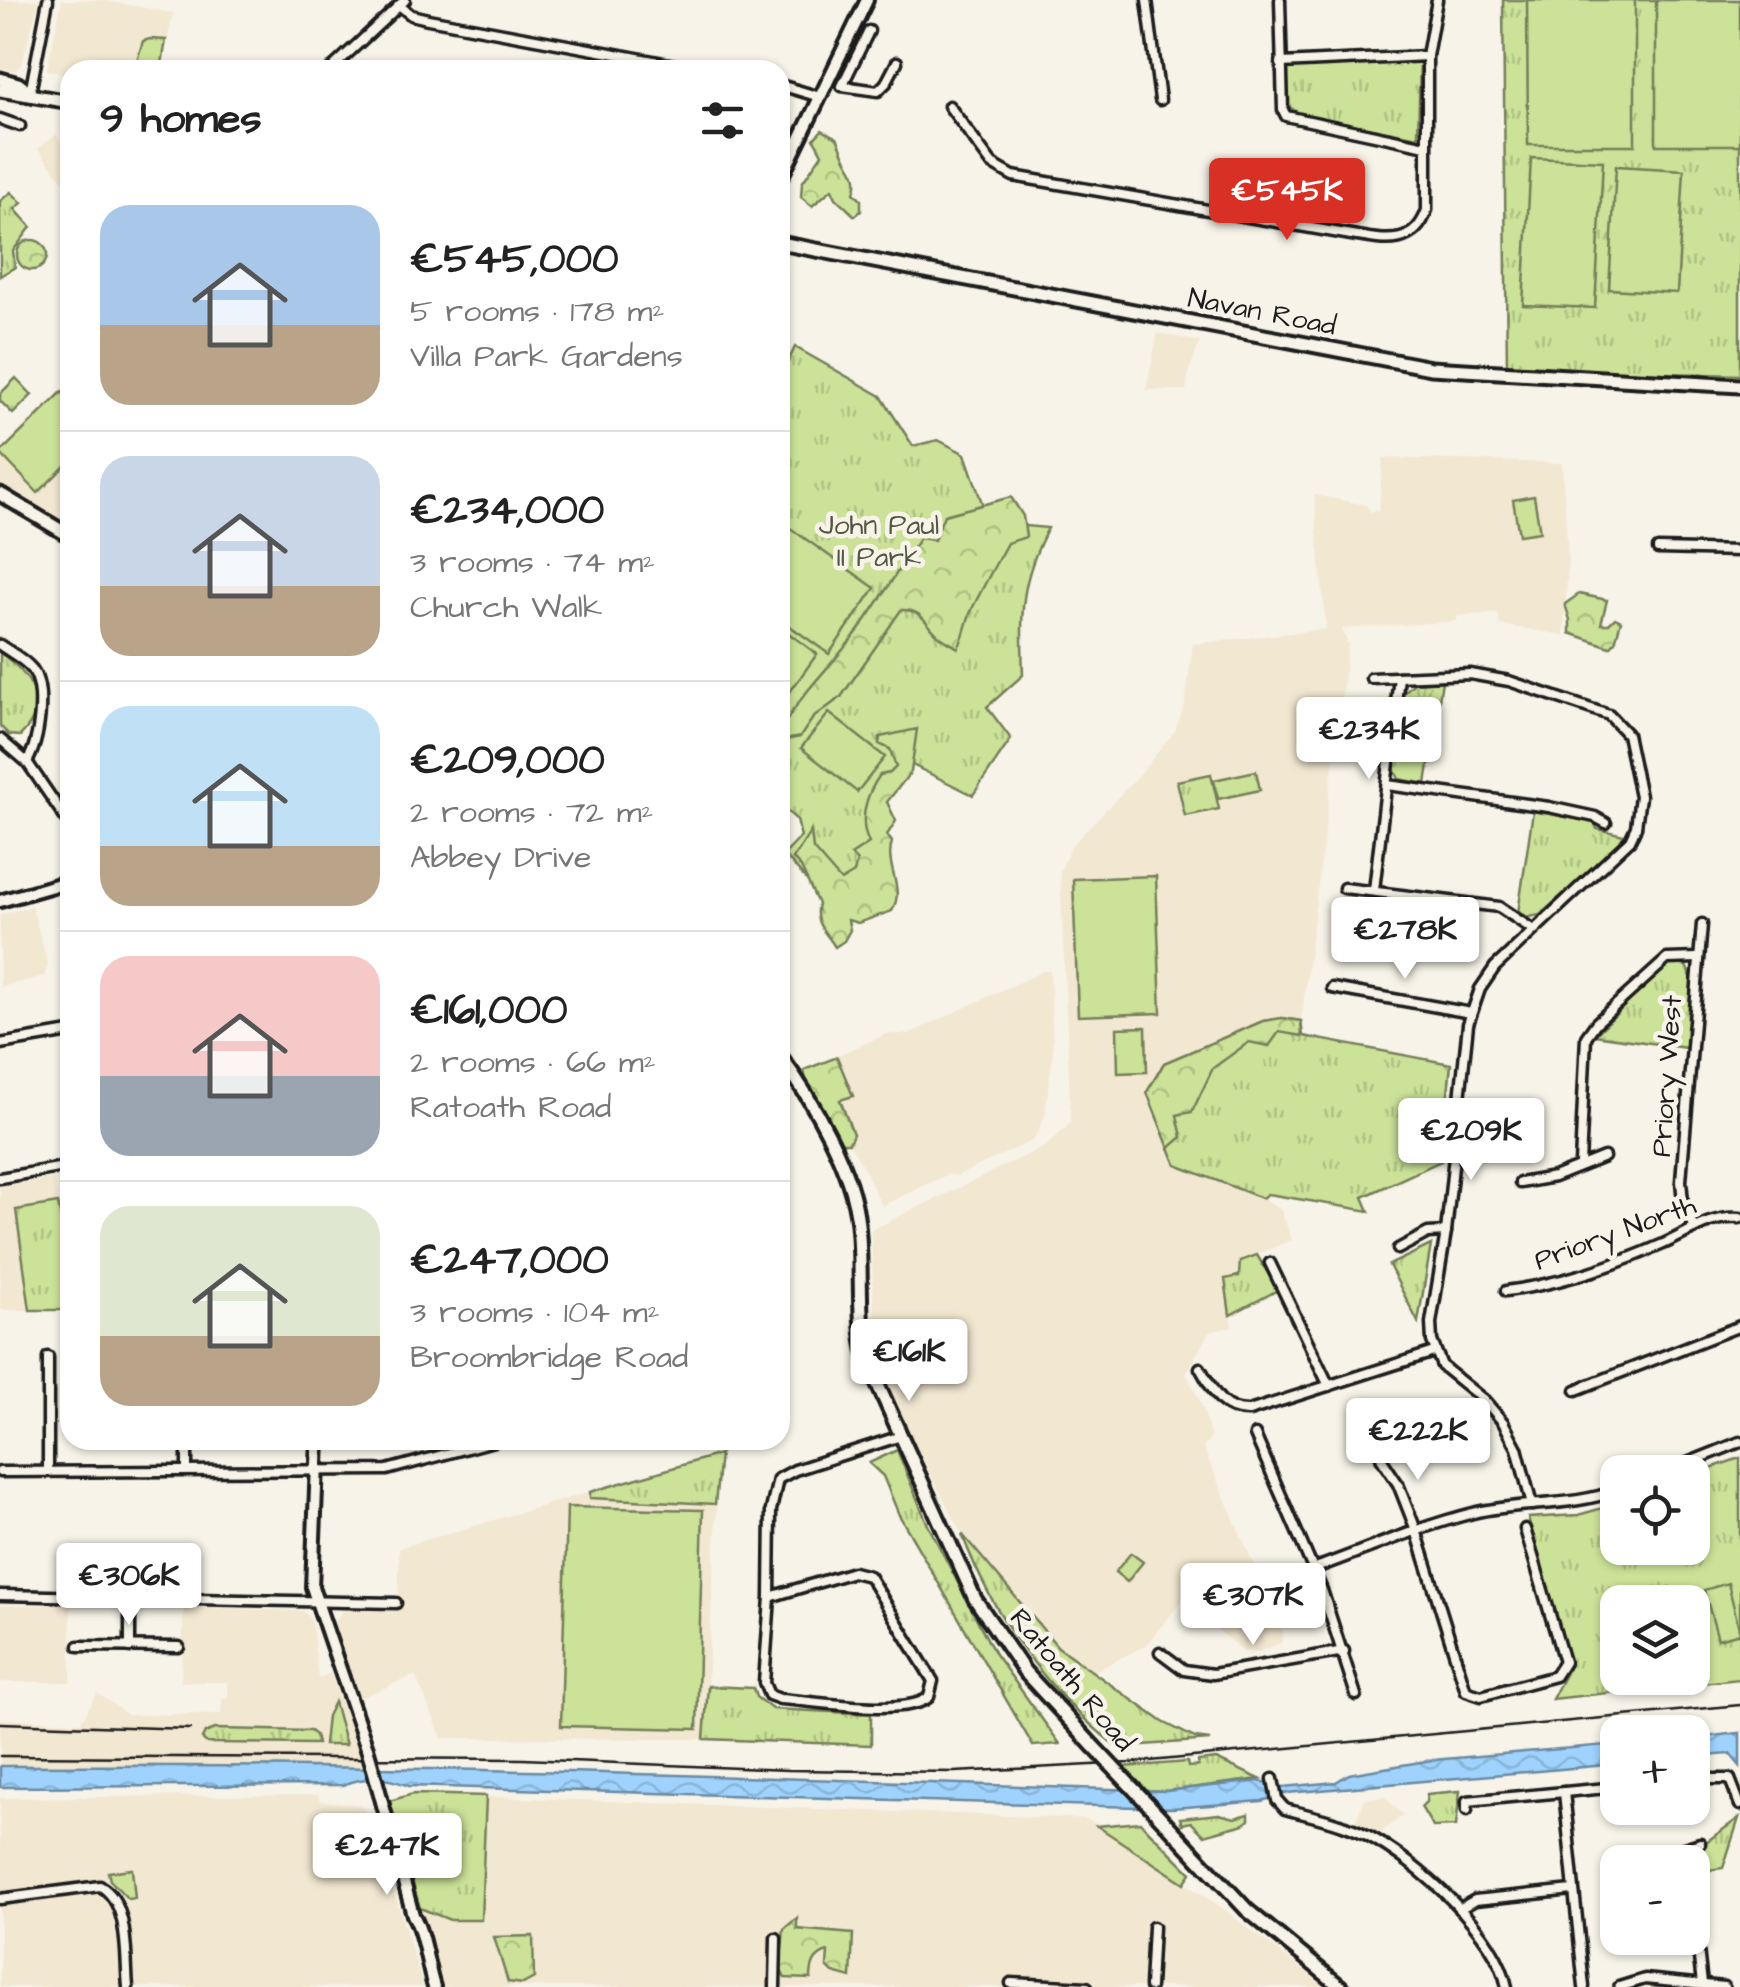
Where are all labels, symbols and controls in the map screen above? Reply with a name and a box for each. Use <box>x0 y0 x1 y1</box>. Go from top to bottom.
text: 9 homes <box>100 91 262 149</box>
icon: filters <box>695 93 750 148</box>
pin: €545K <box>1217 158 1357 243</box>
text: €545K <box>1231 168 1343 213</box>
text: €545,000 <box>410 231 618 289</box>
icon: home <box>180 245 300 365</box>
street label: Navan Road <box>1185 279 1339 345</box>
text: 5 rooms · 178 m² <box>410 289 664 334</box>
text: Villa Park Gardens <box>410 334 683 379</box>
text: €234,000 <box>410 482 604 540</box>
icon: home <box>180 496 300 616</box>
park label: John Paul II Park <box>819 506 939 577</box>
text: 3 rooms · 74 m² <box>410 540 655 585</box>
text: Church Walk <box>410 585 602 630</box>
pin: €234K <box>1299 697 1439 782</box>
text: €234K <box>1318 707 1420 752</box>
text: €209,000 <box>410 732 605 790</box>
icon: home <box>180 746 300 866</box>
text: 2 rooms · 72 m² <box>410 790 654 835</box>
text: Abbey Drive <box>410 835 591 880</box>
pin: €278K <box>1335 897 1475 982</box>
text: €278K <box>1353 907 1457 952</box>
text: €161,000 <box>410 982 567 1040</box>
street label: Priory West <box>1642 993 1694 1158</box>
icon: home <box>180 996 300 1116</box>
text: 2 rooms · 66 m² <box>410 1040 656 1085</box>
text: Ratoath Road <box>410 1085 611 1130</box>
pin: €209K <box>1401 1098 1541 1183</box>
text: €209K <box>1420 1108 1522 1153</box>
street label: Priory North <box>1529 1186 1702 1282</box>
text: €247,000 <box>410 1232 609 1290</box>
icon: home <box>180 1246 300 1366</box>
text: 3 rooms · 104 m² <box>410 1290 660 1335</box>
pin: €161K <box>839 1319 979 1404</box>
text: €161K <box>872 1329 946 1374</box>
text: Broombridge Road <box>410 1335 688 1380</box>
pin: €222K <box>1348 1398 1488 1483</box>
text: €222K <box>1368 1408 1468 1453</box>
map controls <box>1600 1455 1710 1955</box>
button: locate <box>1600 1455 1710 1565</box>
pin: €306K <box>59 1543 199 1628</box>
text: €306K <box>78 1553 180 1598</box>
pin: €307K <box>1183 1563 1323 1648</box>
text: €307K <box>1203 1573 1303 1618</box>
button: layers <box>1600 1585 1710 1695</box>
street label: Ratoath Road <box>1000 1600 1144 1760</box>
button: + <box>1600 1715 1710 1825</box>
pin: €247K <box>317 1813 457 1898</box>
text: €247K <box>335 1823 439 1868</box>
button: − <box>1600 1845 1710 1955</box>

